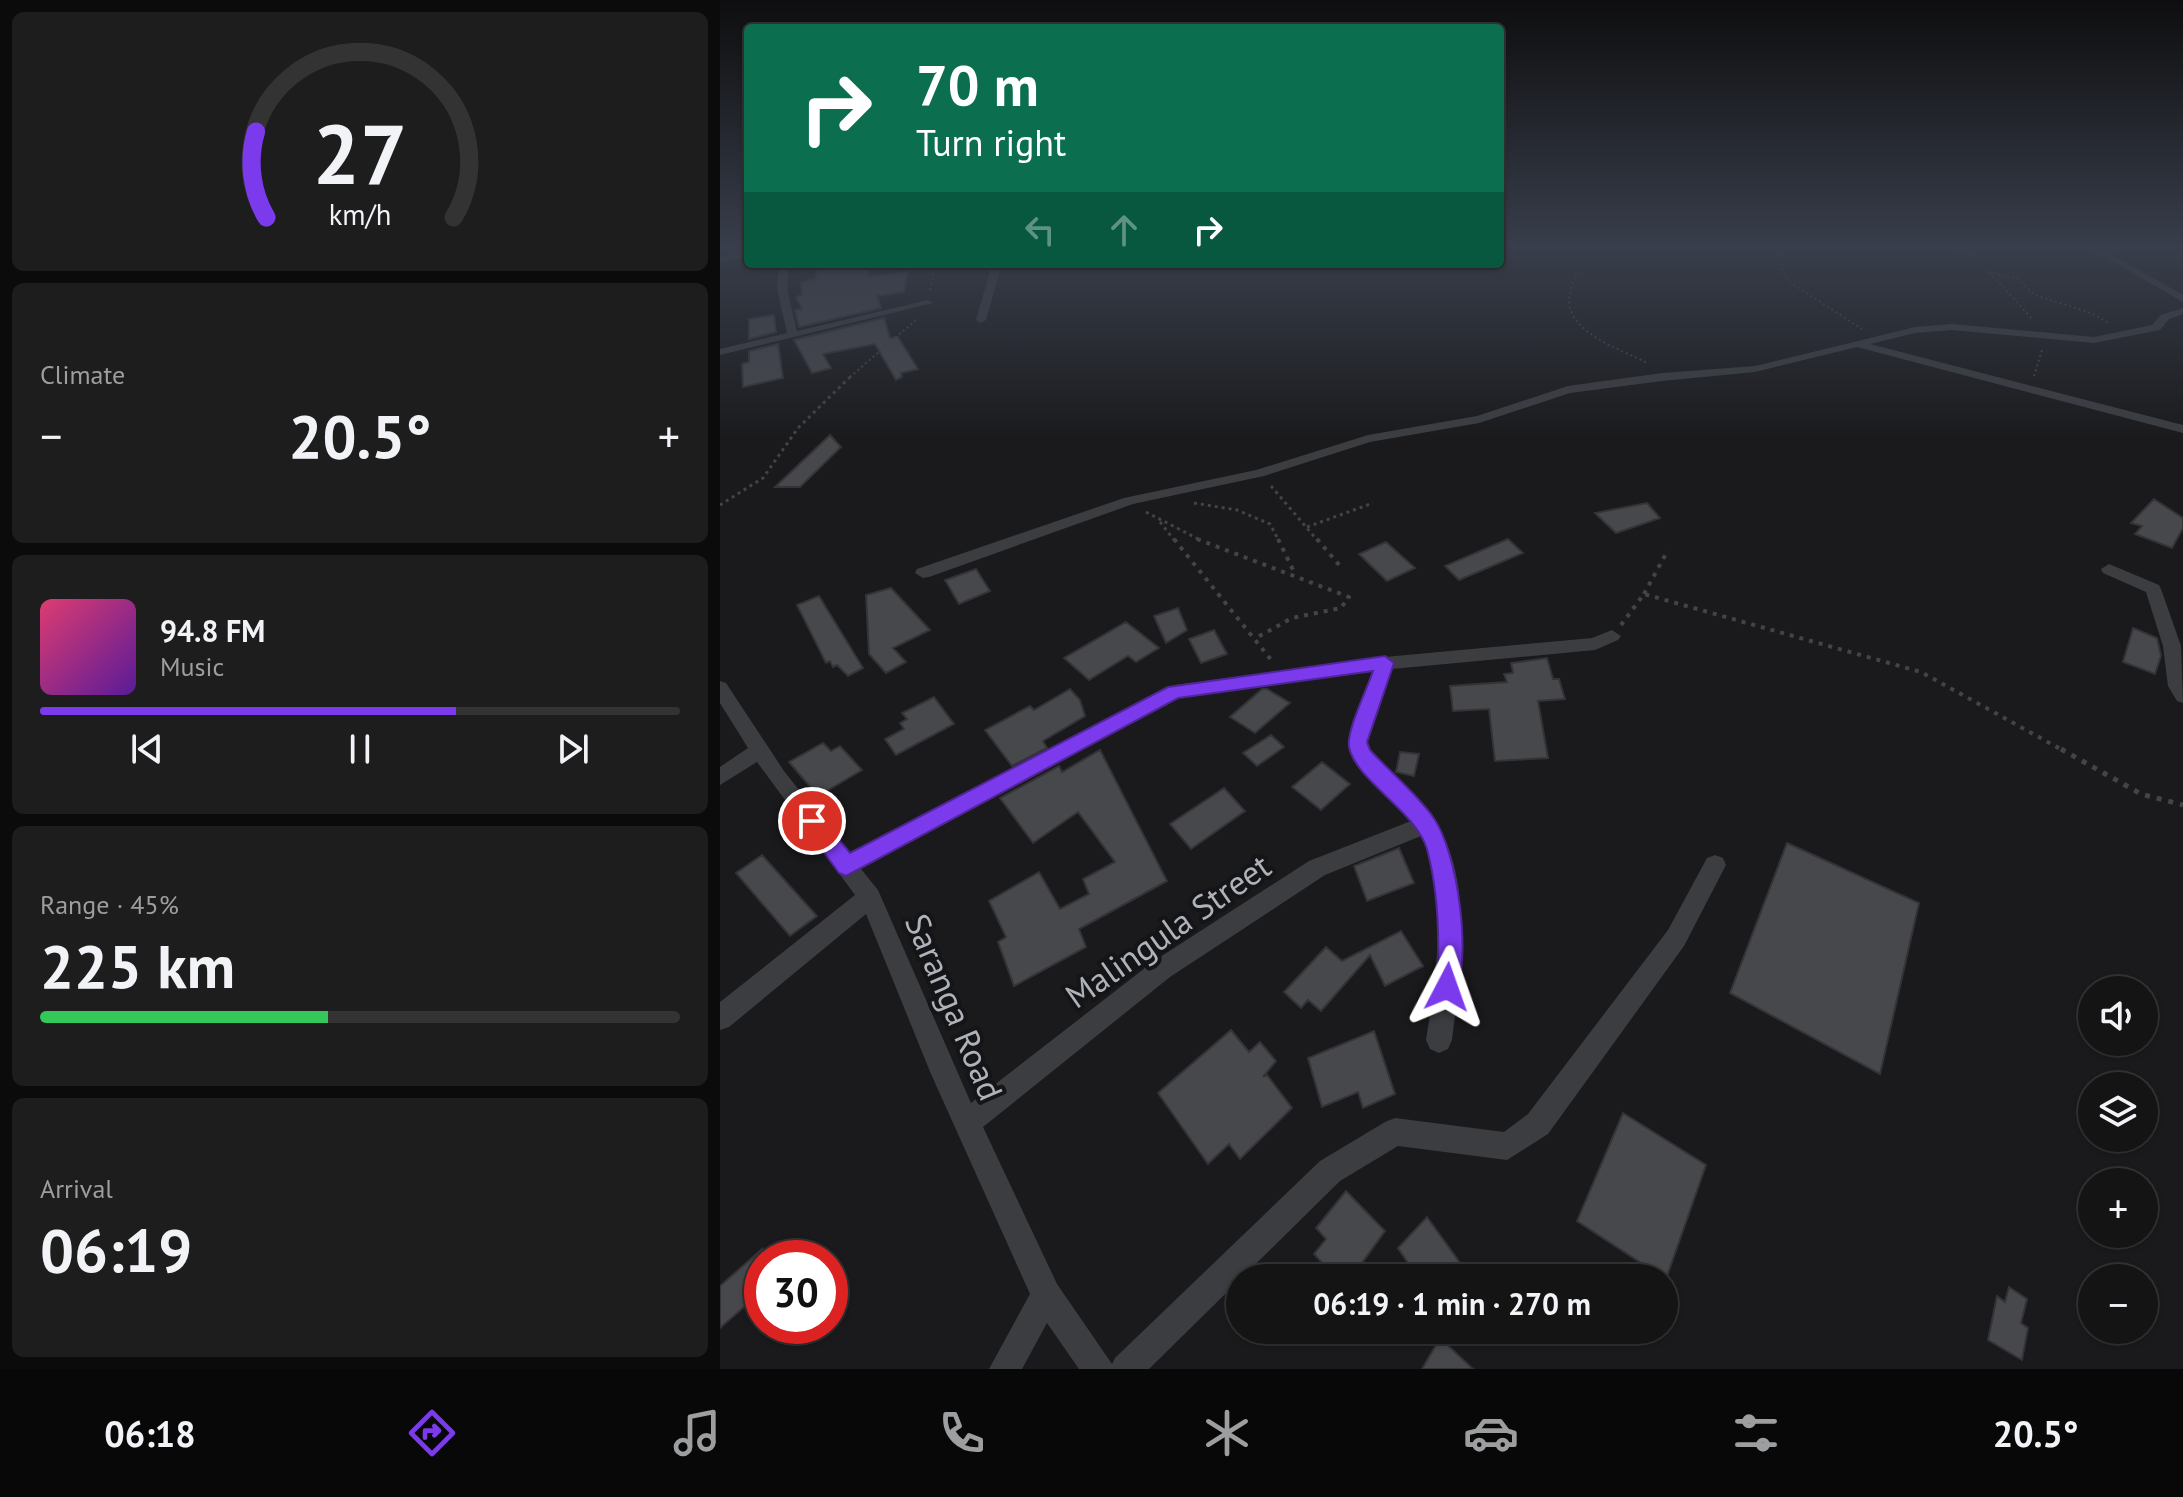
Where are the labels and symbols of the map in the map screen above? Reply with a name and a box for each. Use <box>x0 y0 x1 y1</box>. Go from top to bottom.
pin <box>778 787 846 855</box>
street label: Malingula Street <box>1056 843 1279 1017</box>
street label: Saranga Road <box>896 907 1014 1106</box>
position arrow <box>1405 945 1489 1029</box>
speed limit sign: 30 <box>744 1240 848 1344</box>

